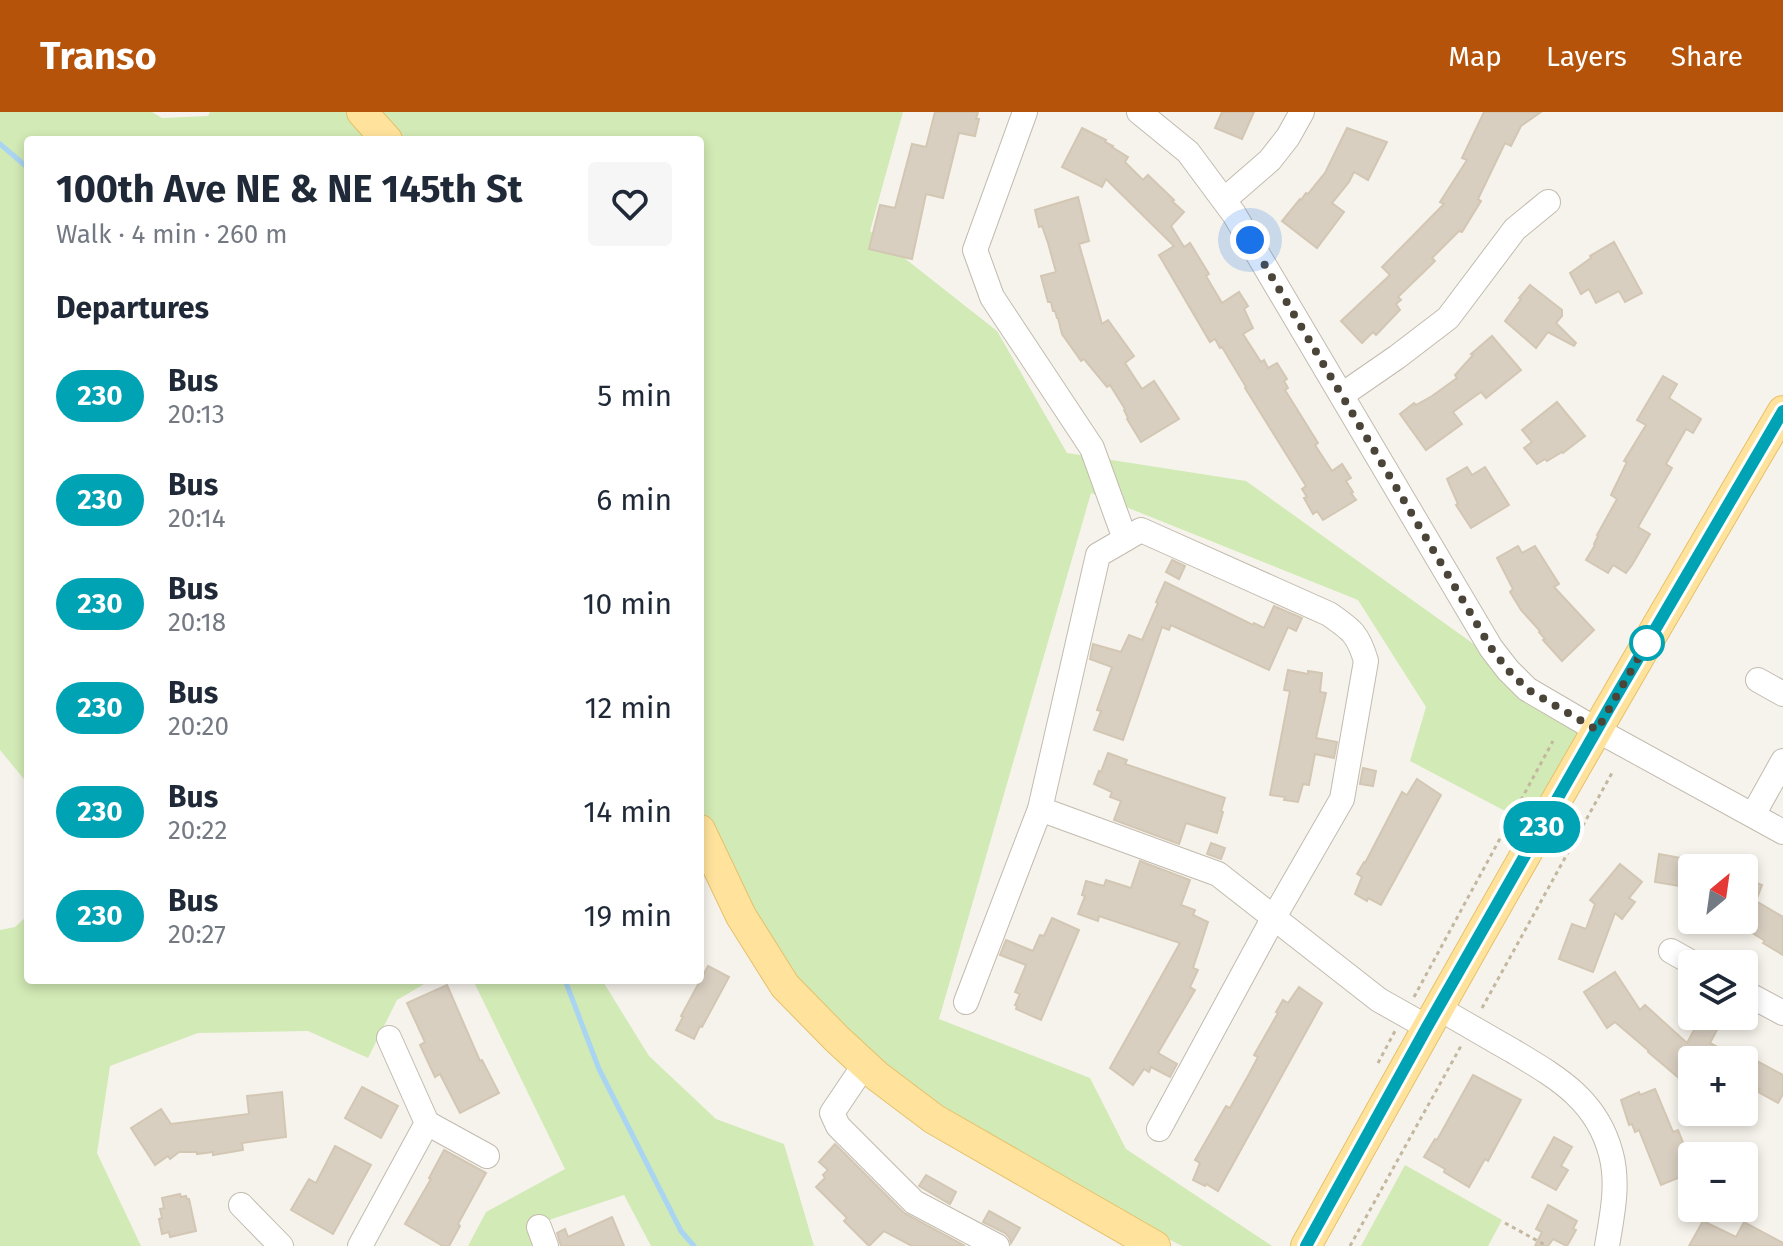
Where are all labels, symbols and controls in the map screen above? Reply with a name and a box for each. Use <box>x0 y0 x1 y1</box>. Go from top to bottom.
text: Transo <box>40 33 157 79</box>
text: Map <box>1448 40 1502 73</box>
text: Layers <box>1546 40 1627 73</box>
text: Share <box>1671 40 1743 73</box>
button: heart <box>588 162 672 246</box>
text: 100th Ave NE & NE 145th St <box>56 166 522 212</box>
text: Walk · 4 min · 260 m <box>56 219 288 250</box>
your location <box>1230 220 1270 260</box>
text: Departures <box>56 290 209 326</box>
text: Bus <box>168 363 218 399</box>
text: 5 min <box>597 378 672 414</box>
text: 230 <box>77 379 123 412</box>
text: 20:13 <box>168 399 225 430</box>
text: Bus <box>168 467 218 503</box>
text: 6 min <box>596 482 672 518</box>
text: 230 <box>77 483 123 516</box>
text: 20:14 <box>168 503 226 534</box>
text: Bus <box>168 571 218 607</box>
text: 10 min <box>583 586 672 622</box>
text: 230 <box>77 587 123 620</box>
text: 20:18 <box>168 607 226 638</box>
unlabelled marker <box>1630 626 1664 660</box>
text: Bus <box>168 675 218 711</box>
text: 12 min <box>584 690 672 726</box>
text: 230 <box>77 691 123 724</box>
text: 20:20 <box>168 711 229 742</box>
text: Bus <box>168 779 218 815</box>
text: 14 min <box>583 794 672 830</box>
text: 230 <box>77 795 123 828</box>
line badge: 230 <box>1496 801 1588 853</box>
text: 230 <box>1519 810 1565 843</box>
text: 20:22 <box>168 815 227 846</box>
north arrow <box>1678 854 1758 934</box>
map controls <box>1678 854 1758 1222</box>
text: Bus <box>168 883 218 919</box>
text: 19 min <box>584 898 672 934</box>
text: 230 <box>77 899 123 932</box>
text: 20:27 <box>168 919 226 950</box>
button: layers <box>1678 950 1758 1030</box>
button: + <box>1678 1046 1758 1126</box>
button: − <box>1678 1142 1758 1222</box>

